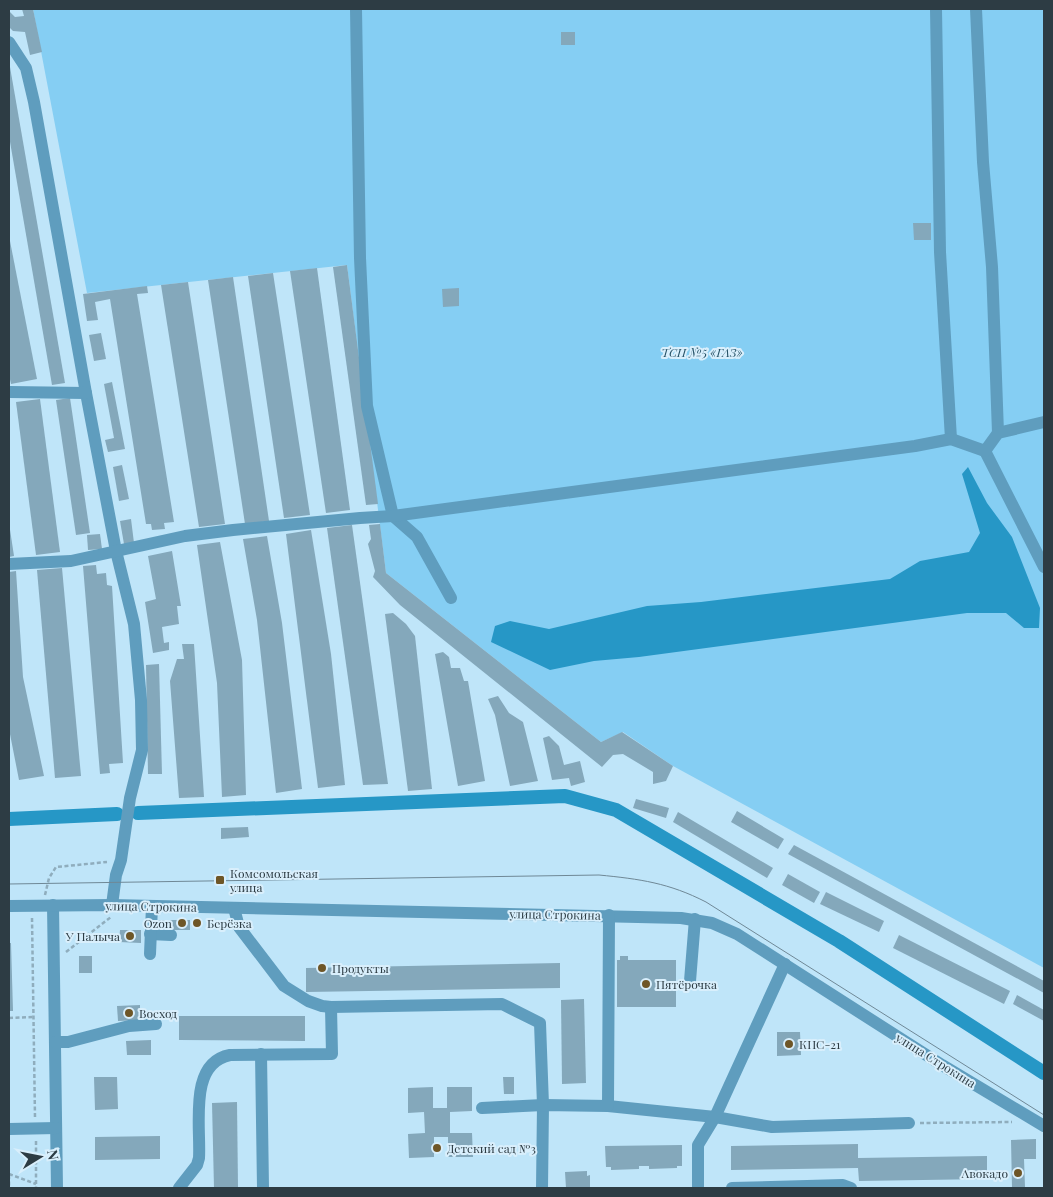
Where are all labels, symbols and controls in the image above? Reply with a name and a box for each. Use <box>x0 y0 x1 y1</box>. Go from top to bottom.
park label: ТСН №5 «ГАЗ» <box>661 344 743 360</box>
place label: Комсомольская улица <box>229 865 318 895</box>
marker: Комсомольская улица <box>214 874 226 886</box>
street label: улица Строкина <box>104 897 197 915</box>
street label: улица Строкина <box>508 905 601 923</box>
place label: Ozon <box>144 915 172 931</box>
place label: Берёзка <box>207 915 252 931</box>
marker: Ozon <box>176 917 188 929</box>
marker: Берёзка <box>191 917 203 929</box>
place label: У Палыча <box>65 928 120 944</box>
marker: У Палыча <box>124 930 136 942</box>
place label: Продукты <box>332 960 389 976</box>
marker: Продукты <box>316 962 328 974</box>
place label: Пятёрочка <box>656 976 717 992</box>
marker: Пятёрочка <box>640 978 652 990</box>
place label: Восход <box>139 1005 178 1021</box>
marker: Восход <box>123 1007 135 1019</box>
street label: улица Строкина <box>892 1028 979 1091</box>
place label: КНС-21 <box>799 1036 841 1052</box>
marker: КНС-21 <box>783 1038 795 1050</box>
north arrow <box>15 1132 65 1182</box>
place label: Детский сад №3 <box>447 1140 536 1156</box>
marker: Детский сад №3 <box>431 1142 443 1154</box>
text: N <box>43 1148 64 1161</box>
place label: Авокадо <box>961 1165 1008 1181</box>
marker: Авокадо <box>1012 1167 1024 1179</box>

